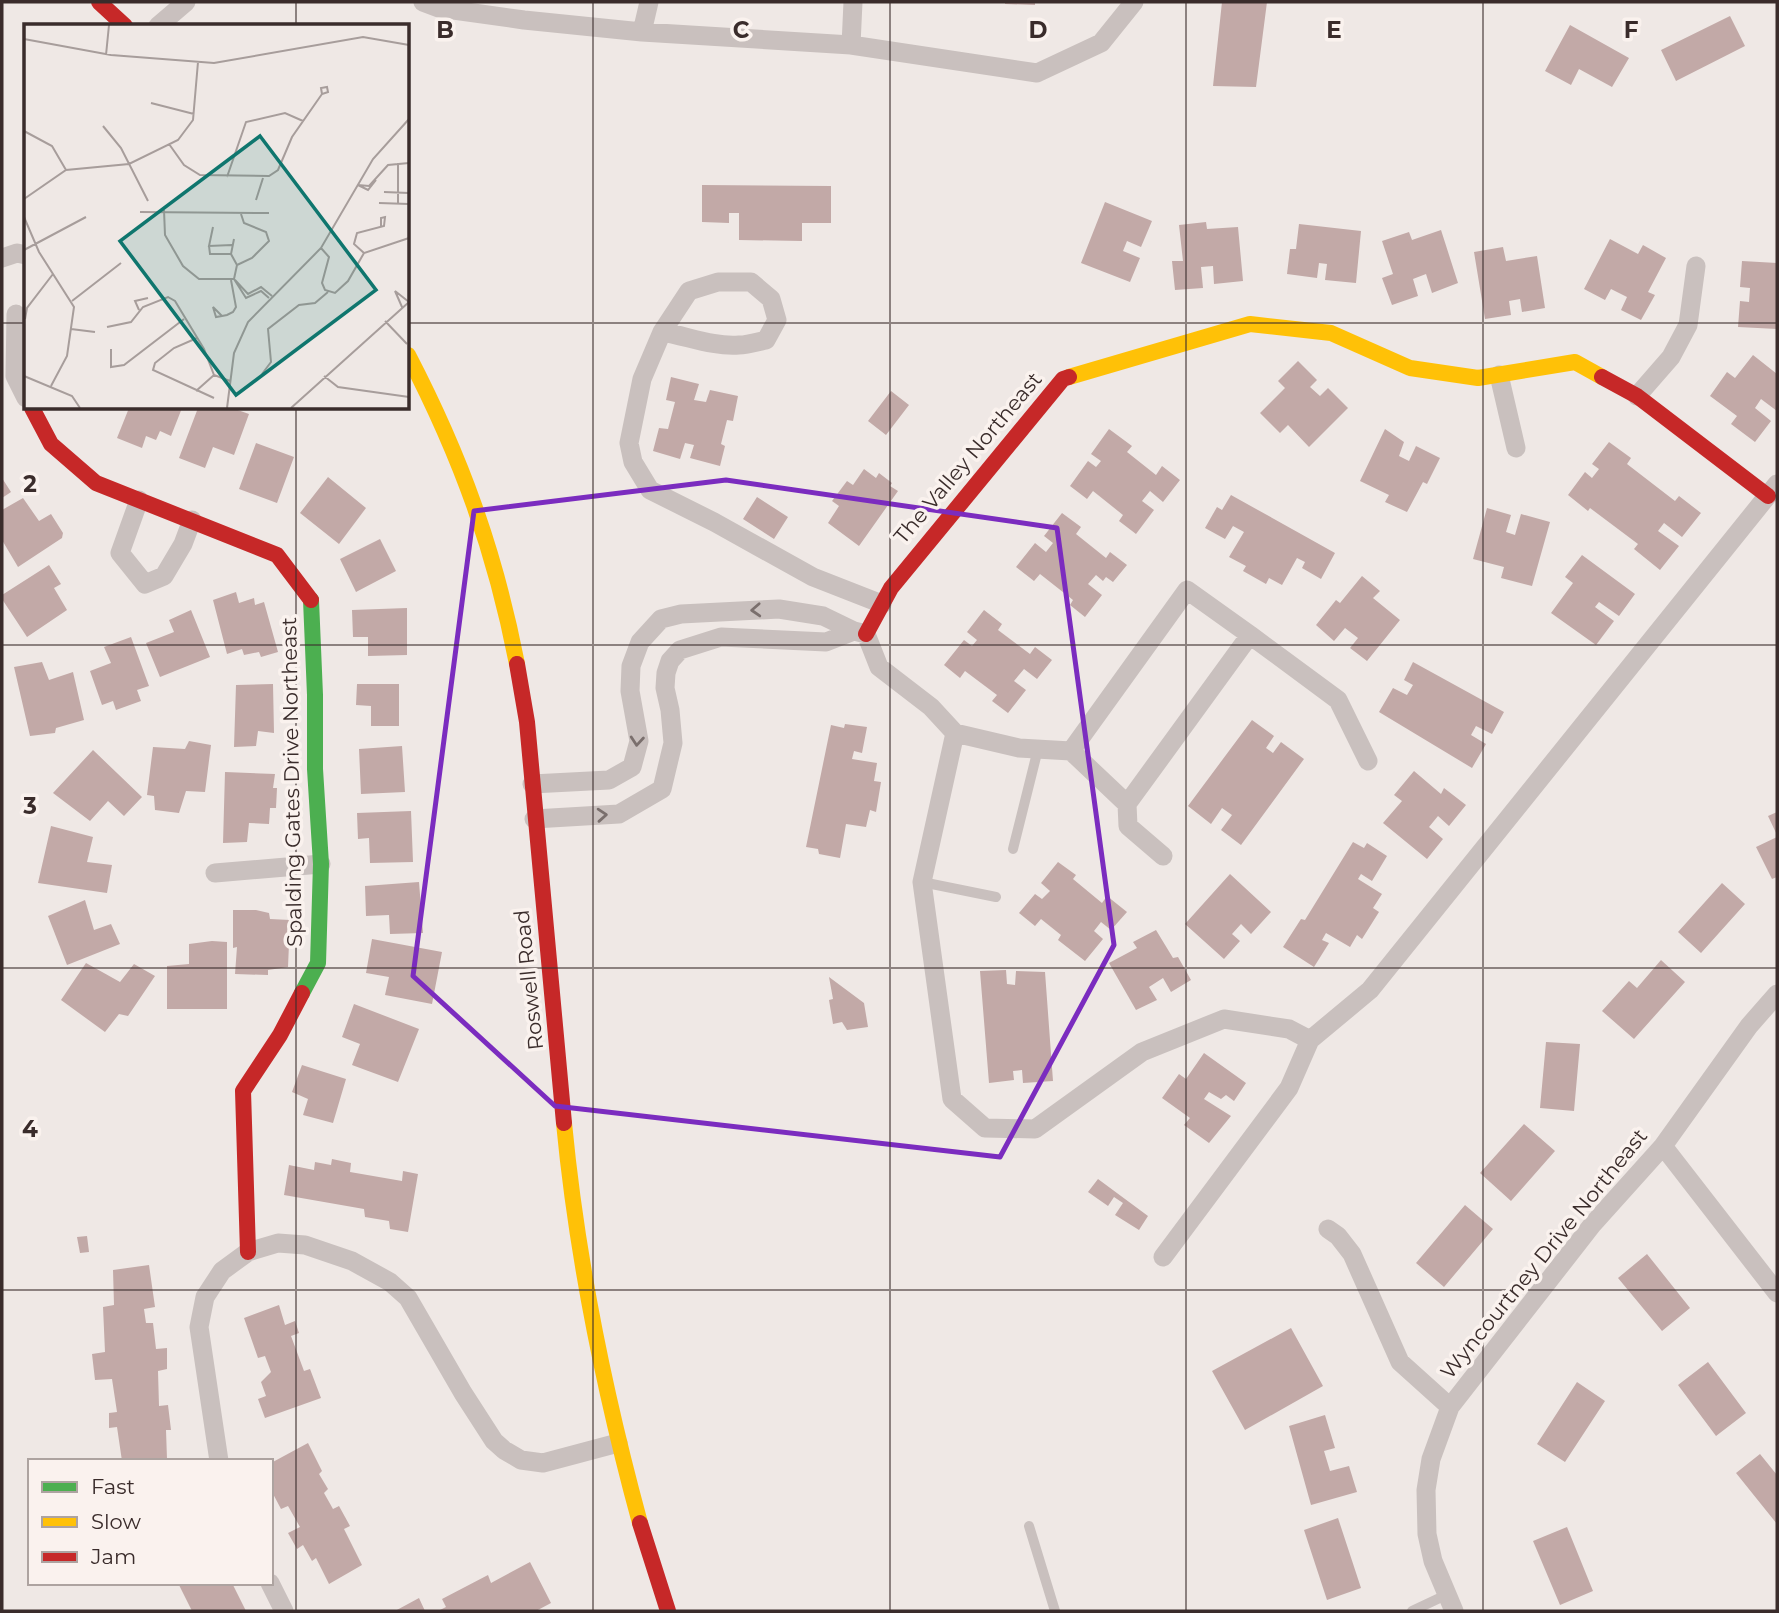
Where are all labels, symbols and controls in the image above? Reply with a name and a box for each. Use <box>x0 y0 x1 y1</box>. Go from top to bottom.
text: B <box>436 16 454 44</box>
text: C <box>733 16 750 44</box>
text: D <box>1029 16 1048 44</box>
text: E <box>1326 16 1342 44</box>
text: F <box>1624 16 1639 44</box>
inset map <box>24 24 410 410</box>
street label: The Valley Northeast <box>889 367 1047 549</box>
text: 2 <box>23 470 37 498</box>
one-way arrow <box>750 603 761 618</box>
street label: Spalding Gates Drive Northeast <box>276 617 307 947</box>
one-way arrow <box>629 736 644 747</box>
text: 3 <box>22 792 37 820</box>
one-way arrow <box>597 808 608 823</box>
street label: Roswell Road <box>509 909 548 1051</box>
text: 4 <box>22 1115 38 1143</box>
street label: Wyncourtney Drive Northeast <box>1435 1124 1652 1384</box>
legend <box>28 1459 273 1585</box>
text: Fast <box>91 1474 135 1499</box>
text: Slow <box>91 1509 141 1534</box>
text: Jam <box>90 1544 136 1569</box>

